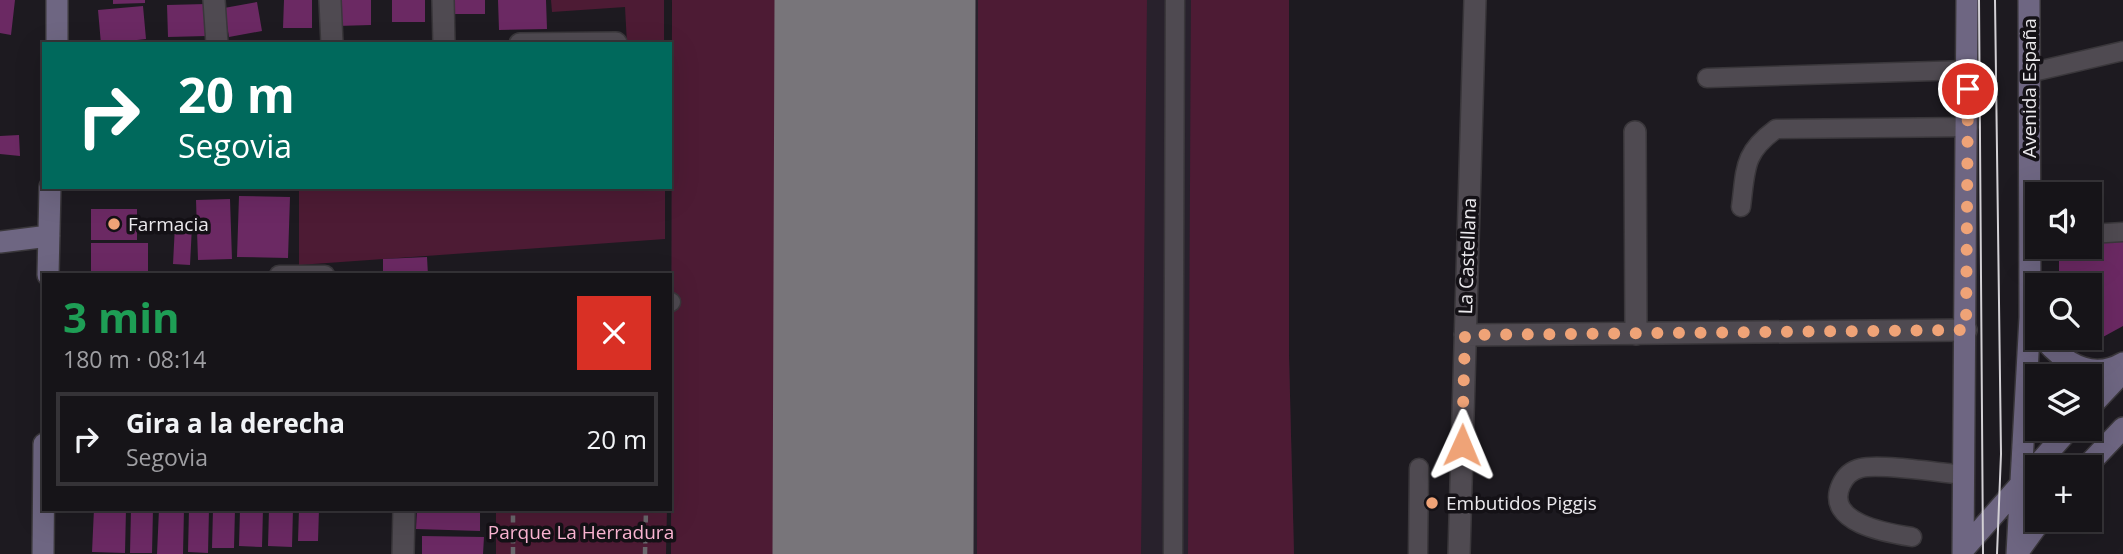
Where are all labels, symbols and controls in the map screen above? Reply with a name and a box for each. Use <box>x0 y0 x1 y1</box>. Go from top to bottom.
street label: Avenida España <box>2016 18 2042 158</box>
pin <box>1938 59 1998 119</box>
text: 20 m <box>178 61 295 127</box>
icon: right <box>63 70 154 161</box>
icon: arrive <box>1949 70 1987 108</box>
text: Segovia <box>178 124 292 167</box>
map controls <box>2025 182 2102 532</box>
button: sound <box>2025 182 2102 259</box>
street label: La Castellana <box>1452 197 1482 315</box>
place label: Farmacia <box>128 211 209 237</box>
marker: Farmacia <box>106 216 122 232</box>
button: search <box>2025 273 2102 350</box>
text: 3 min <box>63 288 180 345</box>
button: close <box>577 296 651 370</box>
text: 180 m · 08:14 <box>63 343 206 375</box>
button: layers <box>2025 364 2102 441</box>
text: Gira a la derecha <box>126 405 345 441</box>
position arrow <box>1425 408 1499 482</box>
icon: right <box>67 420 105 458</box>
text: 20 m <box>586 421 647 457</box>
text: Segovia <box>126 441 208 473</box>
button: + <box>2025 455 2102 532</box>
place label: Embutidos Piggis <box>1446 490 1597 516</box>
marker: Embutidos Piggis <box>1424 495 1440 511</box>
park label: Parque La Herradura <box>488 519 674 545</box>

